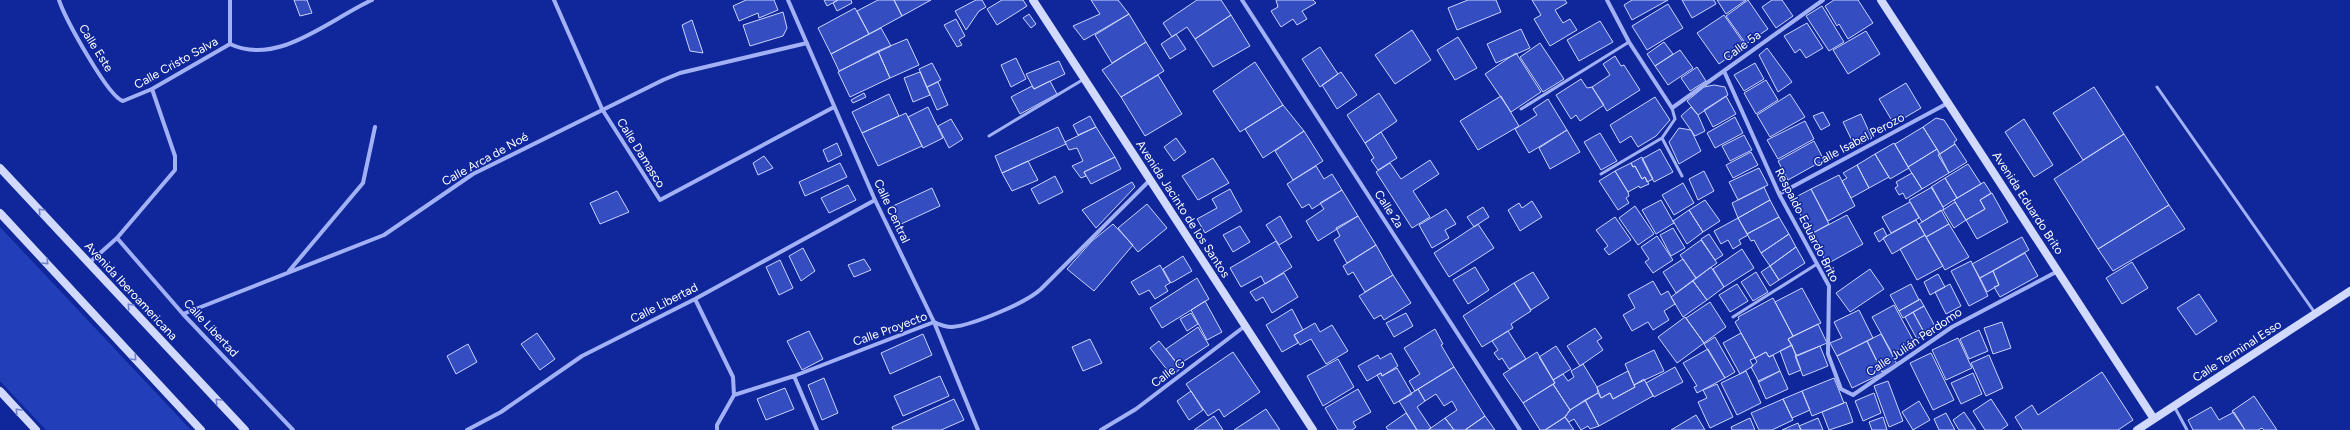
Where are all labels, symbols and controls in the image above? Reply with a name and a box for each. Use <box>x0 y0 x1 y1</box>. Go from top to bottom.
street label: Calle Este <box>76 22 116 75</box>
street label: Calle 5a <box>1721 28 1763 64</box>
street label: Calle Cristo Salva <box>132 34 220 92</box>
street label: Calle Isabel Perozo <box>1811 110 1907 170</box>
street label: Calle Damasco <box>614 116 668 190</box>
street label: Calle Arca de Noé <box>439 129 531 189</box>
street label: Avenida Jacinto de los Santos <box>1133 138 1233 281</box>
street label: Avenida Eduardo Brito <box>1989 149 2067 257</box>
street label: Respaldo Eduardo Brito <box>1772 166 1842 284</box>
street label: Calle Central <box>871 177 913 245</box>
street label: Calle 2a <box>1372 187 1406 231</box>
one-way arrow <box>38 208 46 216</box>
street label: Avenida Iberoamericana <box>82 239 180 343</box>
one-way arrow <box>41 257 48 265</box>
street label: Calle Libertad <box>628 280 700 326</box>
street label: Calle Libertad <box>181 296 241 360</box>
one-way arrow <box>127 303 134 311</box>
street label: Calle Julián Perdomo <box>1864 305 1964 379</box>
street label: Calle Proyecto <box>851 309 929 349</box>
street label: Calle Terminal Esso <box>2190 317 2284 385</box>
one-way arrow <box>129 353 136 360</box>
street label: Calle G <box>1148 356 1188 390</box>
one-way arrow <box>216 399 223 406</box>
one-way arrow <box>15 408 23 416</box>

